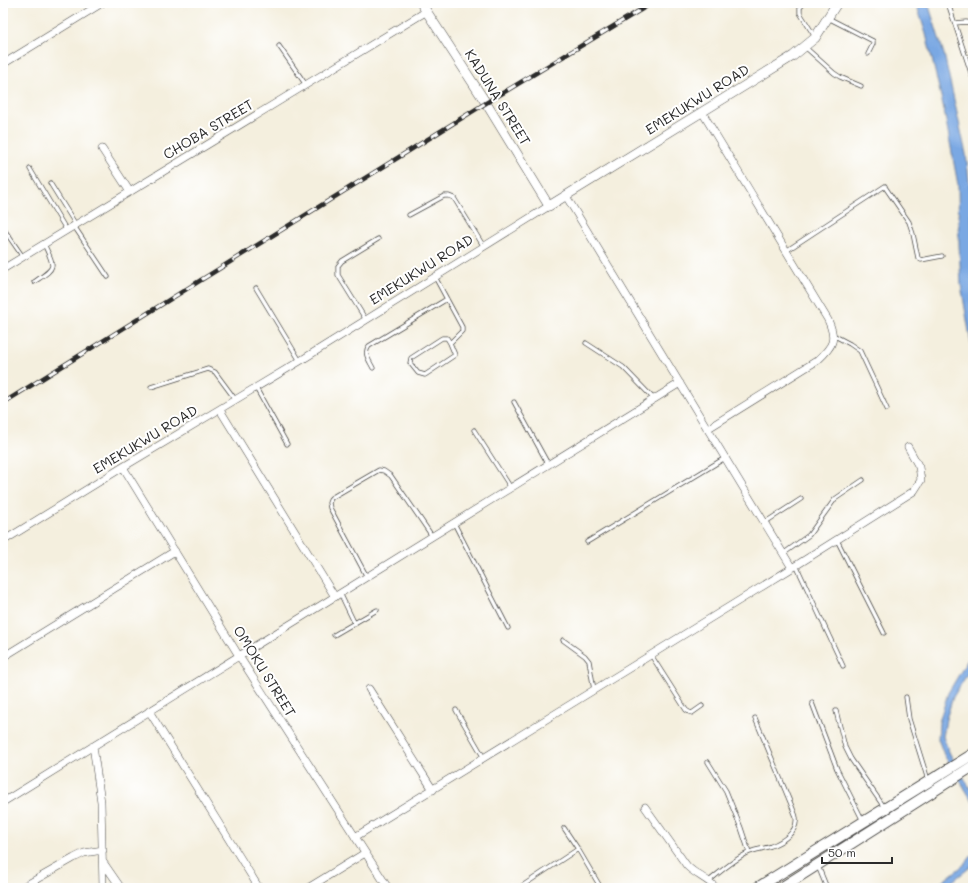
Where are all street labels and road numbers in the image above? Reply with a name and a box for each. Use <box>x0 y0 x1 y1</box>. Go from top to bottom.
street label: KADUNA STREET <box>461 45 535 149</box>
street label: EMEKUKWU ROAD <box>642 59 752 139</box>
street label: CHOBA STREET <box>159 94 257 164</box>
street label: EMEKUKWU ROAD <box>366 229 476 309</box>
street label: EMEKUKWU ROAD <box>89 400 201 478</box>
street label: OMOKU STREET <box>229 622 301 720</box>

